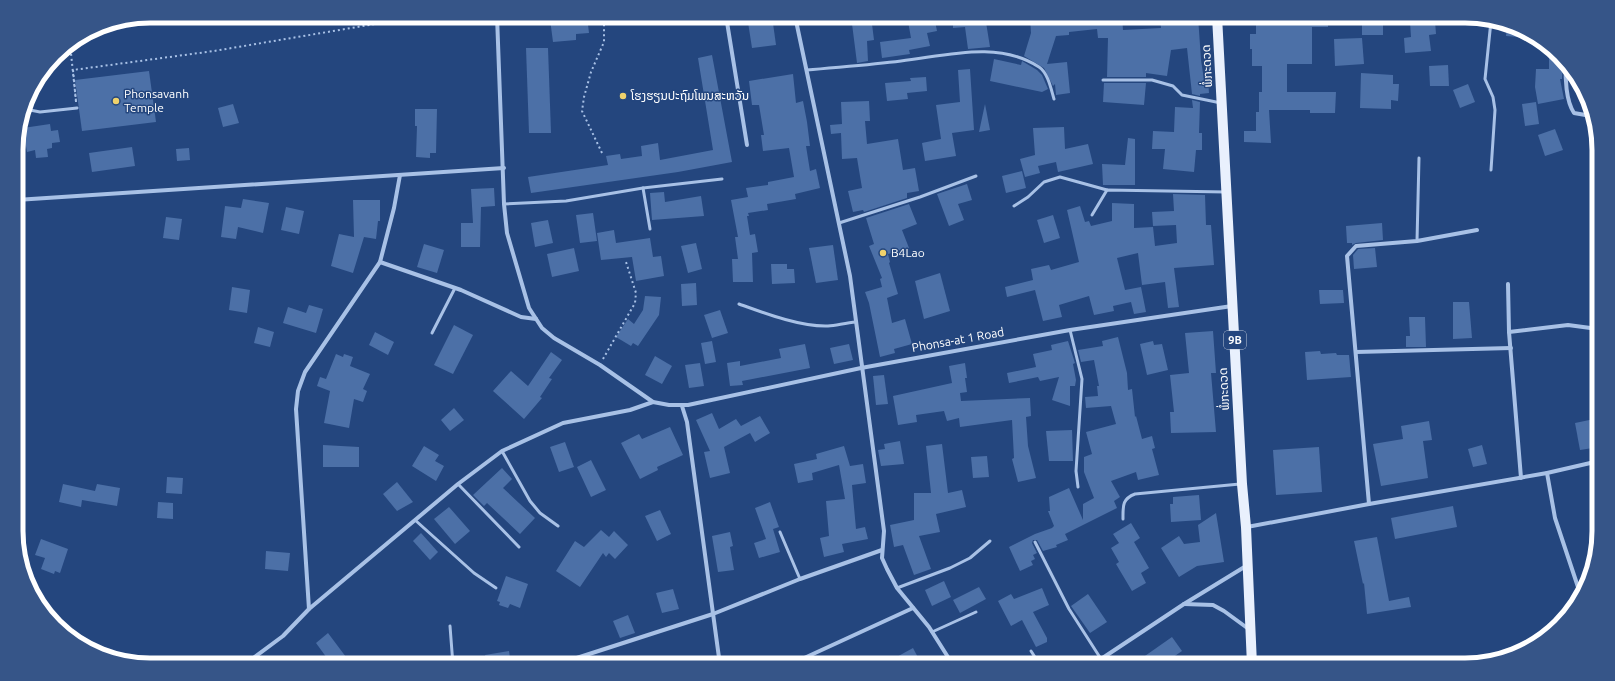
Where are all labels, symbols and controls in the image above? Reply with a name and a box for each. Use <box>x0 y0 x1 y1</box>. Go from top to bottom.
street label: ພໍ່ກະດວດ <box>1197 44 1214 88</box>
place label: Phonsavanh Temple <box>124 87 189 114</box>
place label: ໂຮງຮຽນປະຖົມໂພນສະຫວັນ <box>630 89 749 103</box>
marker: ໂຮງຮຽນປະຖົມໂພນສະຫວັນ <box>618 91 628 101</box>
marker: Phonsavanh Temple <box>111 96 121 106</box>
place label: B4Lao <box>891 246 925 259</box>
marker: B4Lao <box>878 248 888 258</box>
street label: Phonsa-at 1 Road <box>911 325 1005 354</box>
road number: 9B <box>1224 331 1246 349</box>
street label: ພໍ່ກະດວດ <box>1214 367 1231 411</box>

